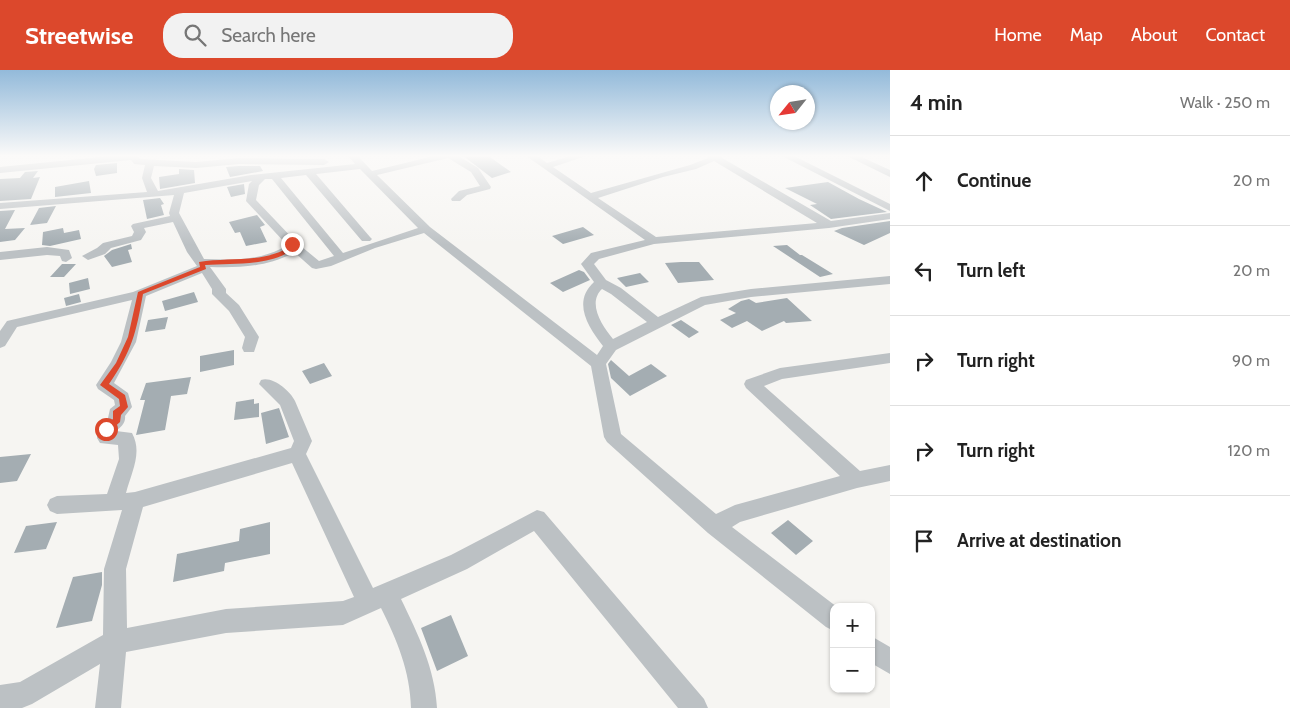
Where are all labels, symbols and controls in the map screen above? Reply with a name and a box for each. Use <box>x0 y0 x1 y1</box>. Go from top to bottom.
search box <box>163 13 513 58</box>
text: Streetwise <box>25 21 133 50</box>
icon: search <box>181 21 209 49</box>
text: Search here <box>221 24 316 47</box>
text: Home <box>994 24 1042 46</box>
text: Map <box>1070 24 1103 46</box>
text: About <box>1131 24 1177 46</box>
text: Contact <box>1205 24 1265 46</box>
north arrow <box>770 85 815 130</box>
text: 4 min <box>910 90 963 115</box>
text: Walk · 250 m <box>1180 93 1270 112</box>
icon: ahead <box>910 167 938 195</box>
text: Continue <box>957 169 1031 192</box>
text: 20 m <box>1233 171 1270 190</box>
route end <box>281 233 304 256</box>
icon: left <box>910 257 938 285</box>
text: Turn left <box>957 259 1025 282</box>
text: 20 m <box>1233 261 1270 280</box>
icon: right <box>910 347 938 375</box>
text: Turn right <box>957 349 1035 372</box>
text: 90 m <box>1232 351 1270 370</box>
route start <box>95 418 118 441</box>
icon: right <box>910 437 938 465</box>
text: Turn right <box>957 439 1035 462</box>
text: 120 m <box>1228 441 1270 460</box>
icon: arrive <box>910 527 938 555</box>
text: Arrive at destination <box>957 529 1121 552</box>
map controls <box>830 603 875 693</box>
button: + <box>830 603 875 648</box>
button: − <box>830 648 875 693</box>

